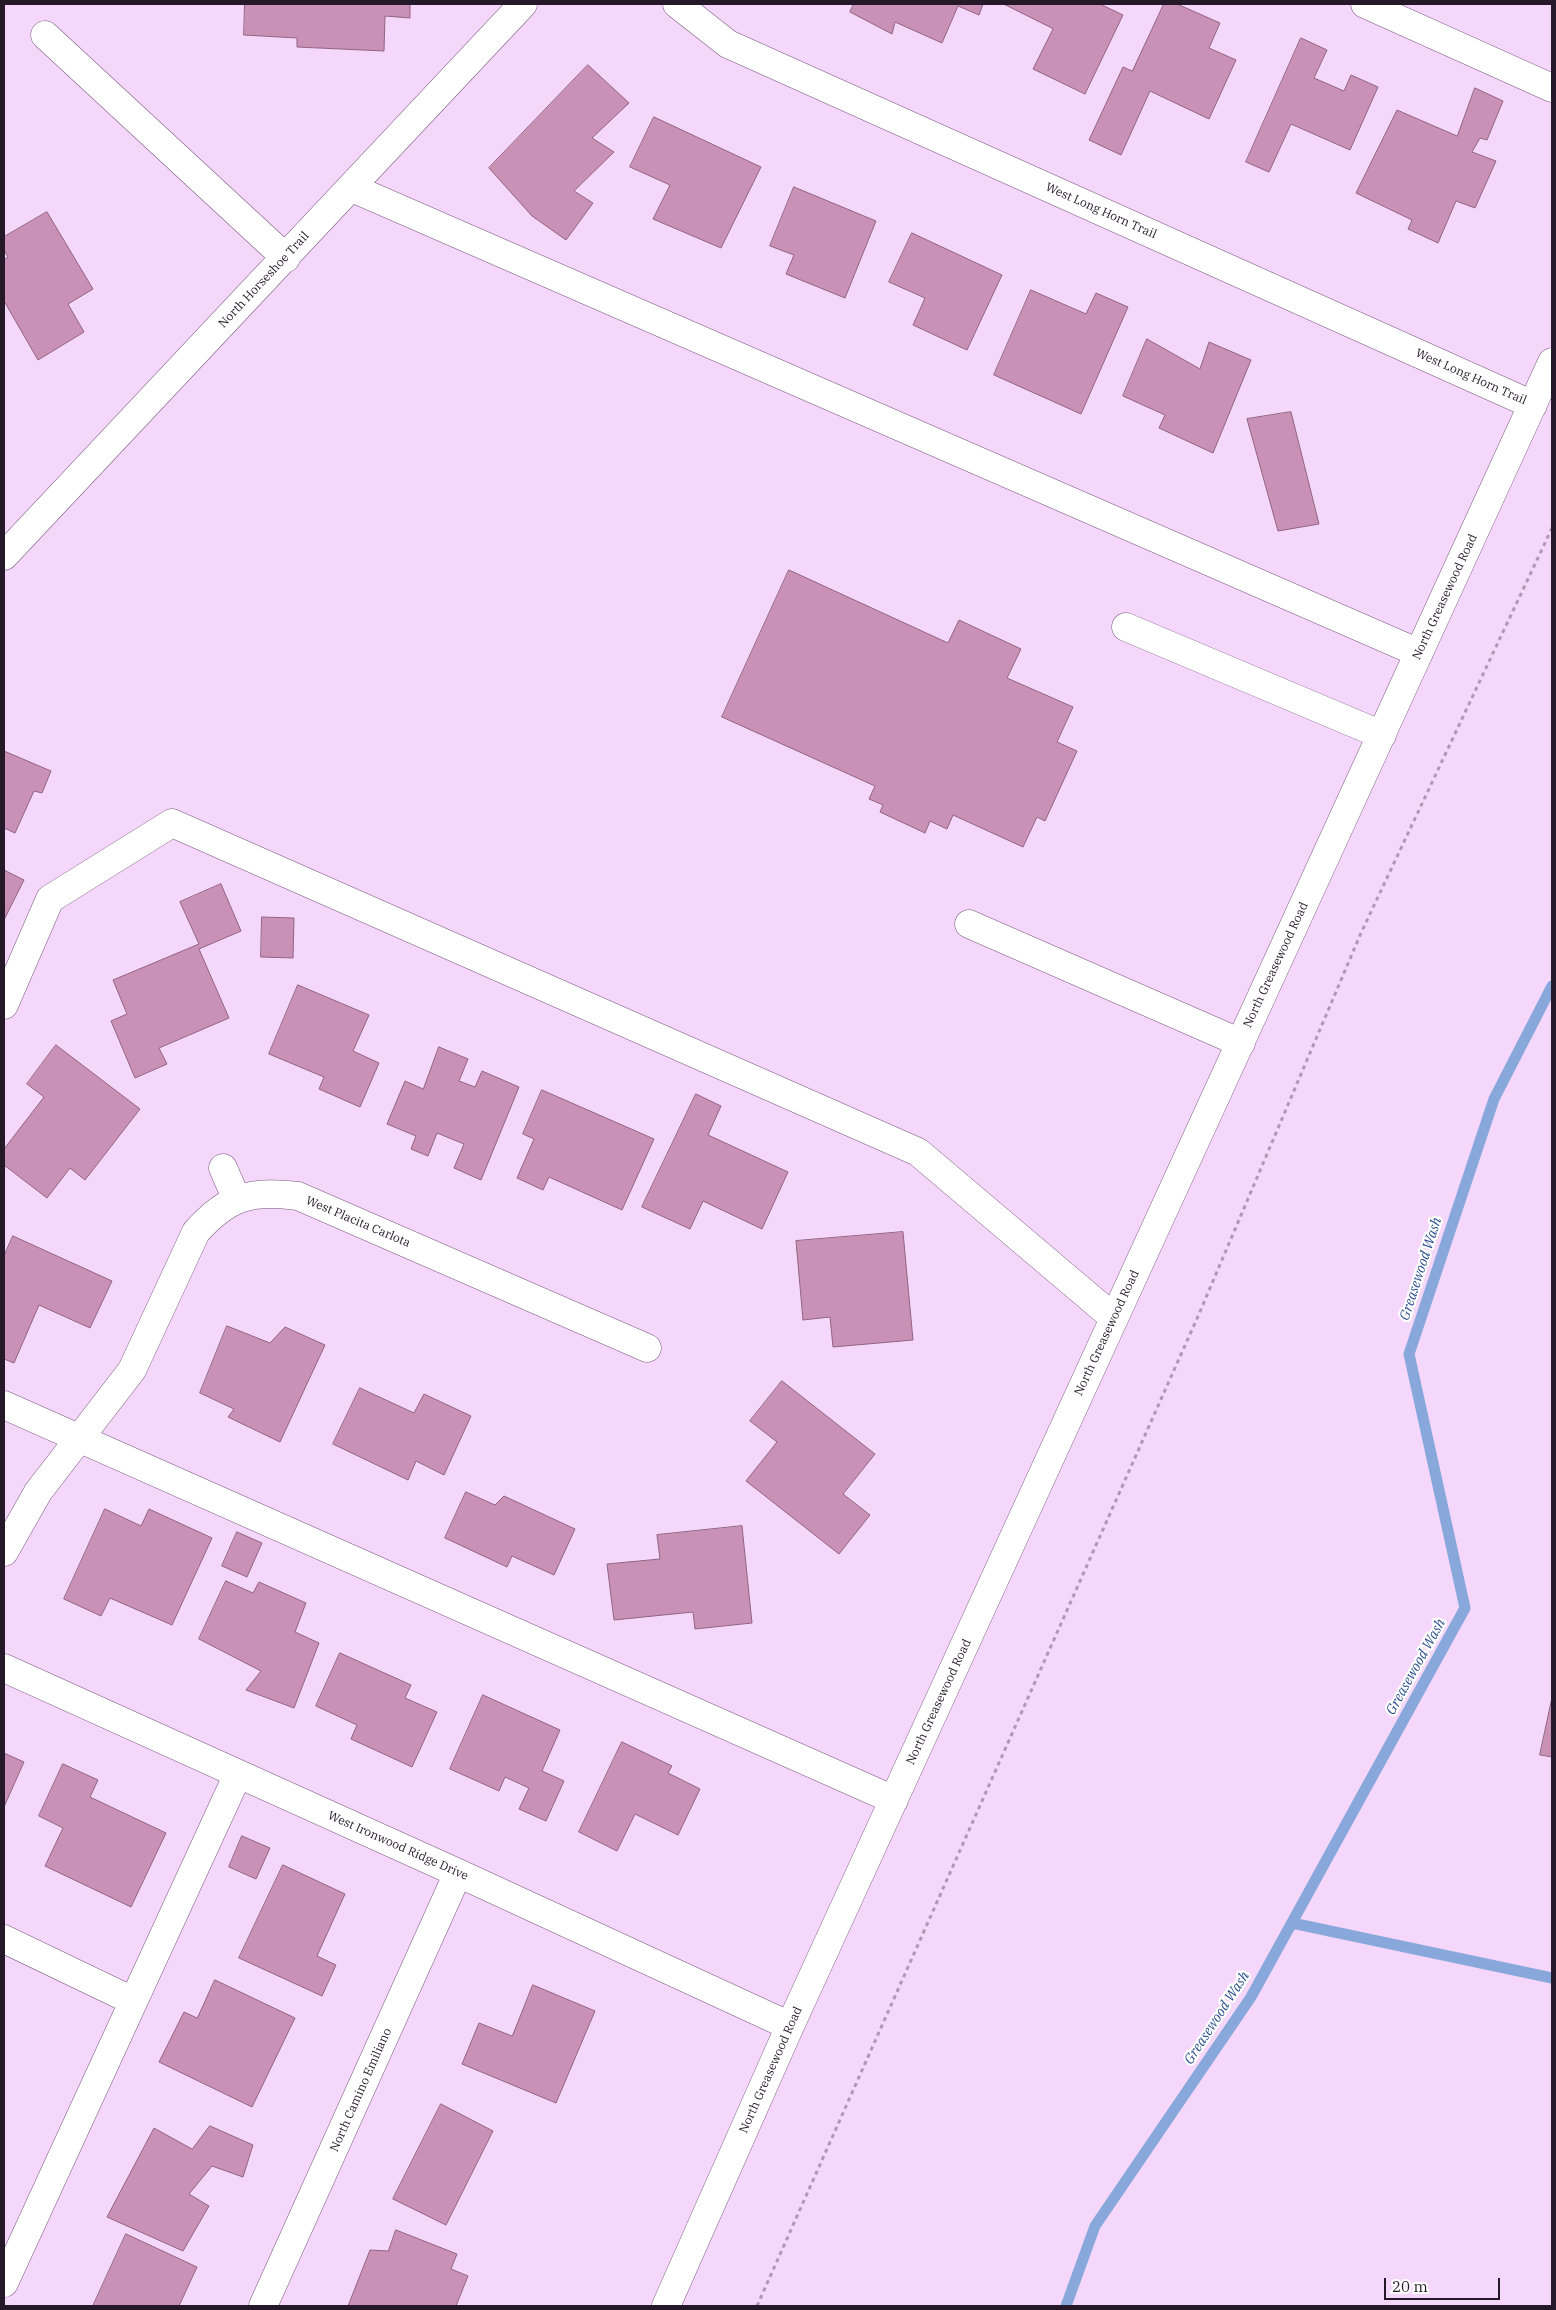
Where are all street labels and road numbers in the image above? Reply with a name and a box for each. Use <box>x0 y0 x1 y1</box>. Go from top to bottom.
street label: West Long Horn Trail <box>1043 180 1159 242</box>
street label: North Horseshoe Trail <box>216 229 312 331</box>
street label: West Long Horn Trail <box>1413 346 1529 408</box>
street label: North Greasewood Road <box>1410 532 1480 662</box>
street label: North Greasewood Road <box>1241 900 1311 1030</box>
street label: West Placita Carlota <box>304 1193 412 1251</box>
street label: North Greasewood Road <box>1072 1268 1142 1398</box>
street label: North Greasewood Road <box>904 1637 974 1767</box>
street label: West Ironwood Ridge Drive <box>326 1808 470 1884</box>
street label: North Greasewood Road <box>737 2004 805 2136</box>
street label: North Camino Emiliano <box>327 2026 395 2154</box>

